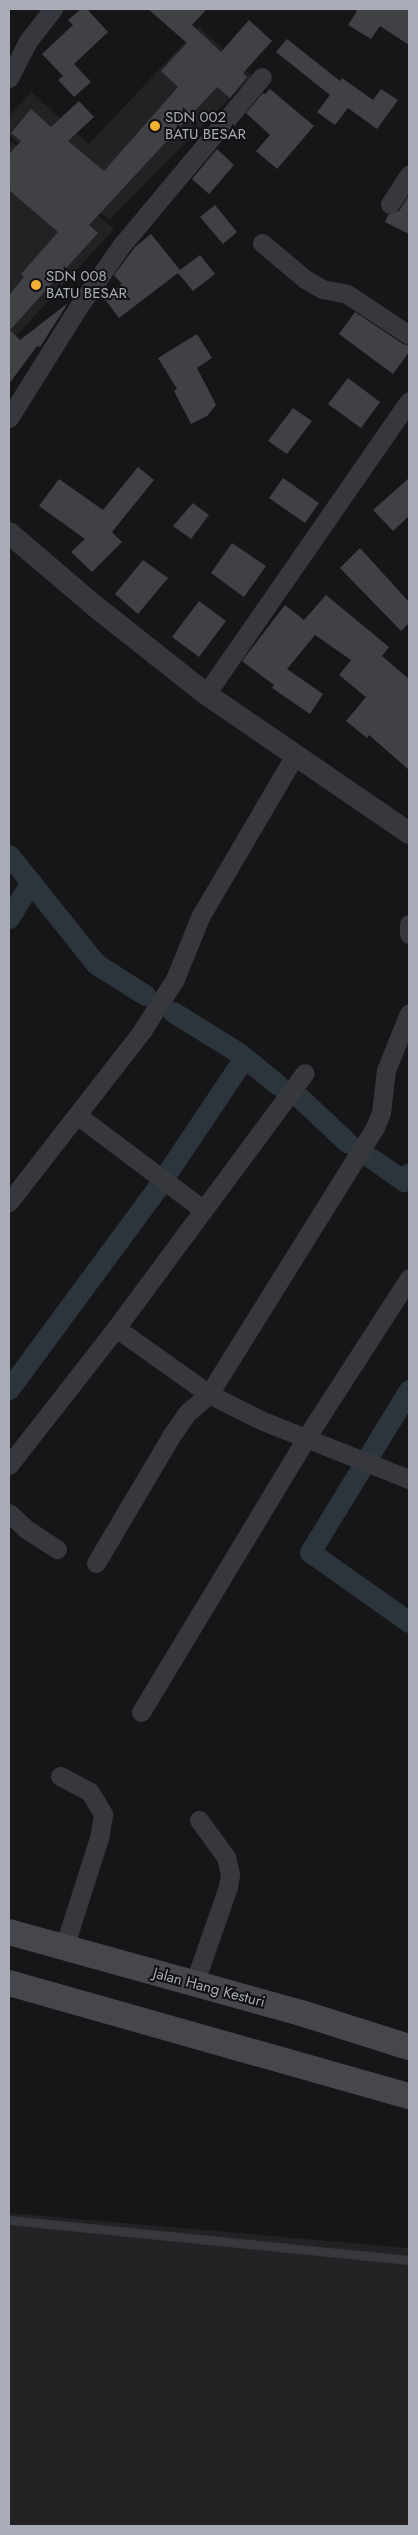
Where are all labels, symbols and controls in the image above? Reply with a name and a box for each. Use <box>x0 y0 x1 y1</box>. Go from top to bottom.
place label: SDN 002 BATU BESAR <box>165 108 246 143</box>
marker: SDN 002 BATU BESAR <box>149 120 161 132</box>
place label: SDN 008 BATU BESAR <box>46 267 127 302</box>
marker: SDN 008 BATU BESAR <box>30 279 42 291</box>
street label: Jalan Hang Kesturi <box>151 1964 267 2012</box>

